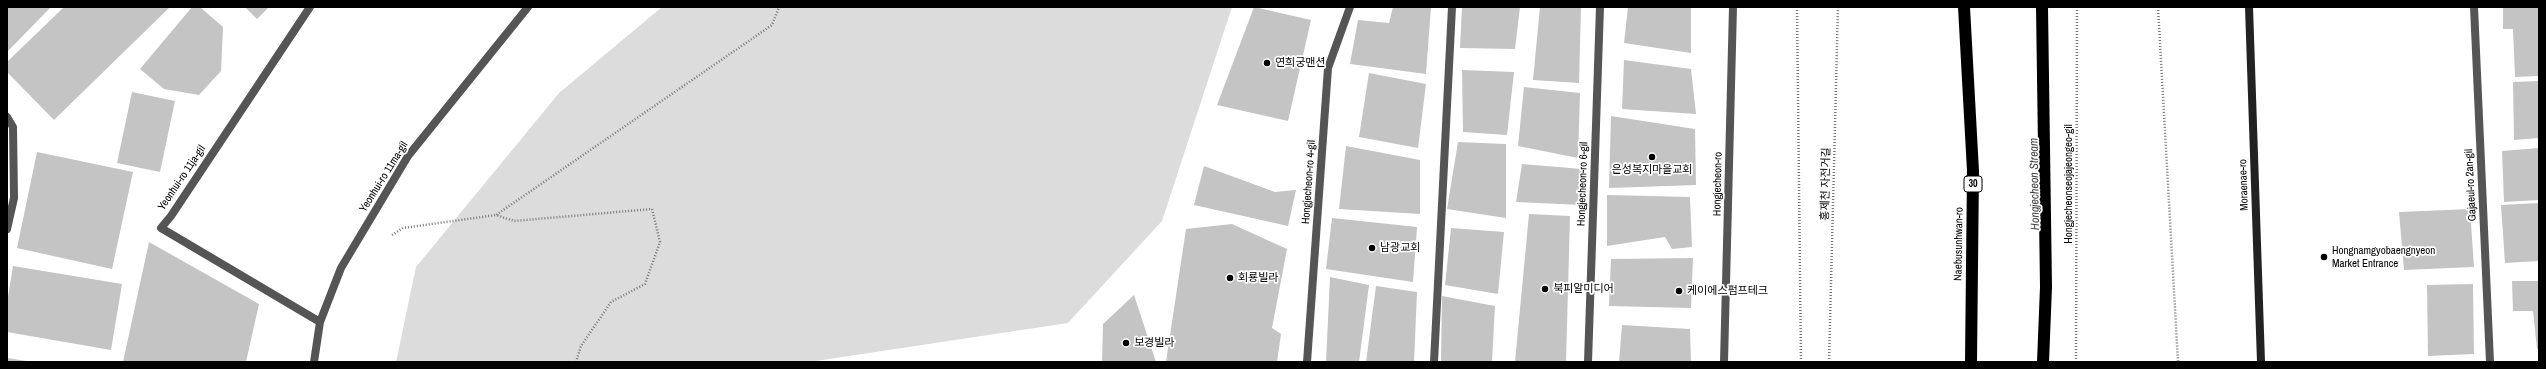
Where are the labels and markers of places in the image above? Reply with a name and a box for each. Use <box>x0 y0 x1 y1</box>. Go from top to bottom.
place label: 연희궁맨션 <box>1275 56 1326 70</box>
marker: 연희궁맨션 <box>1262 58 1272 68</box>
marker: 은성복지마을교회 <box>1647 152 1657 162</box>
place label: 은성복지마을교회 <box>1612 163 1692 177</box>
place label: 남광교회 <box>1380 241 1420 255</box>
marker: 남광교회 <box>1367 243 1377 253</box>
place label: Hongnamgyobaengnyeon Market Entrance <box>2332 244 2435 270</box>
marker: Hongnamgyobaengnyeon Market Entrance <box>2319 252 2329 262</box>
place label: 회룡빌라 <box>1238 271 1278 285</box>
marker: 회룡빌라 <box>1225 273 1235 283</box>
place label: 북피알미디어 <box>1553 282 1614 296</box>
marker: 북피알미디어 <box>1540 284 1550 294</box>
place label: 케이에스펌프테크 <box>1687 284 1768 298</box>
marker: 케이에스펌프테크 <box>1674 286 1684 296</box>
place label: 보경빌라 <box>1134 336 1174 350</box>
marker: 보경빌라 <box>1121 338 1131 348</box>

